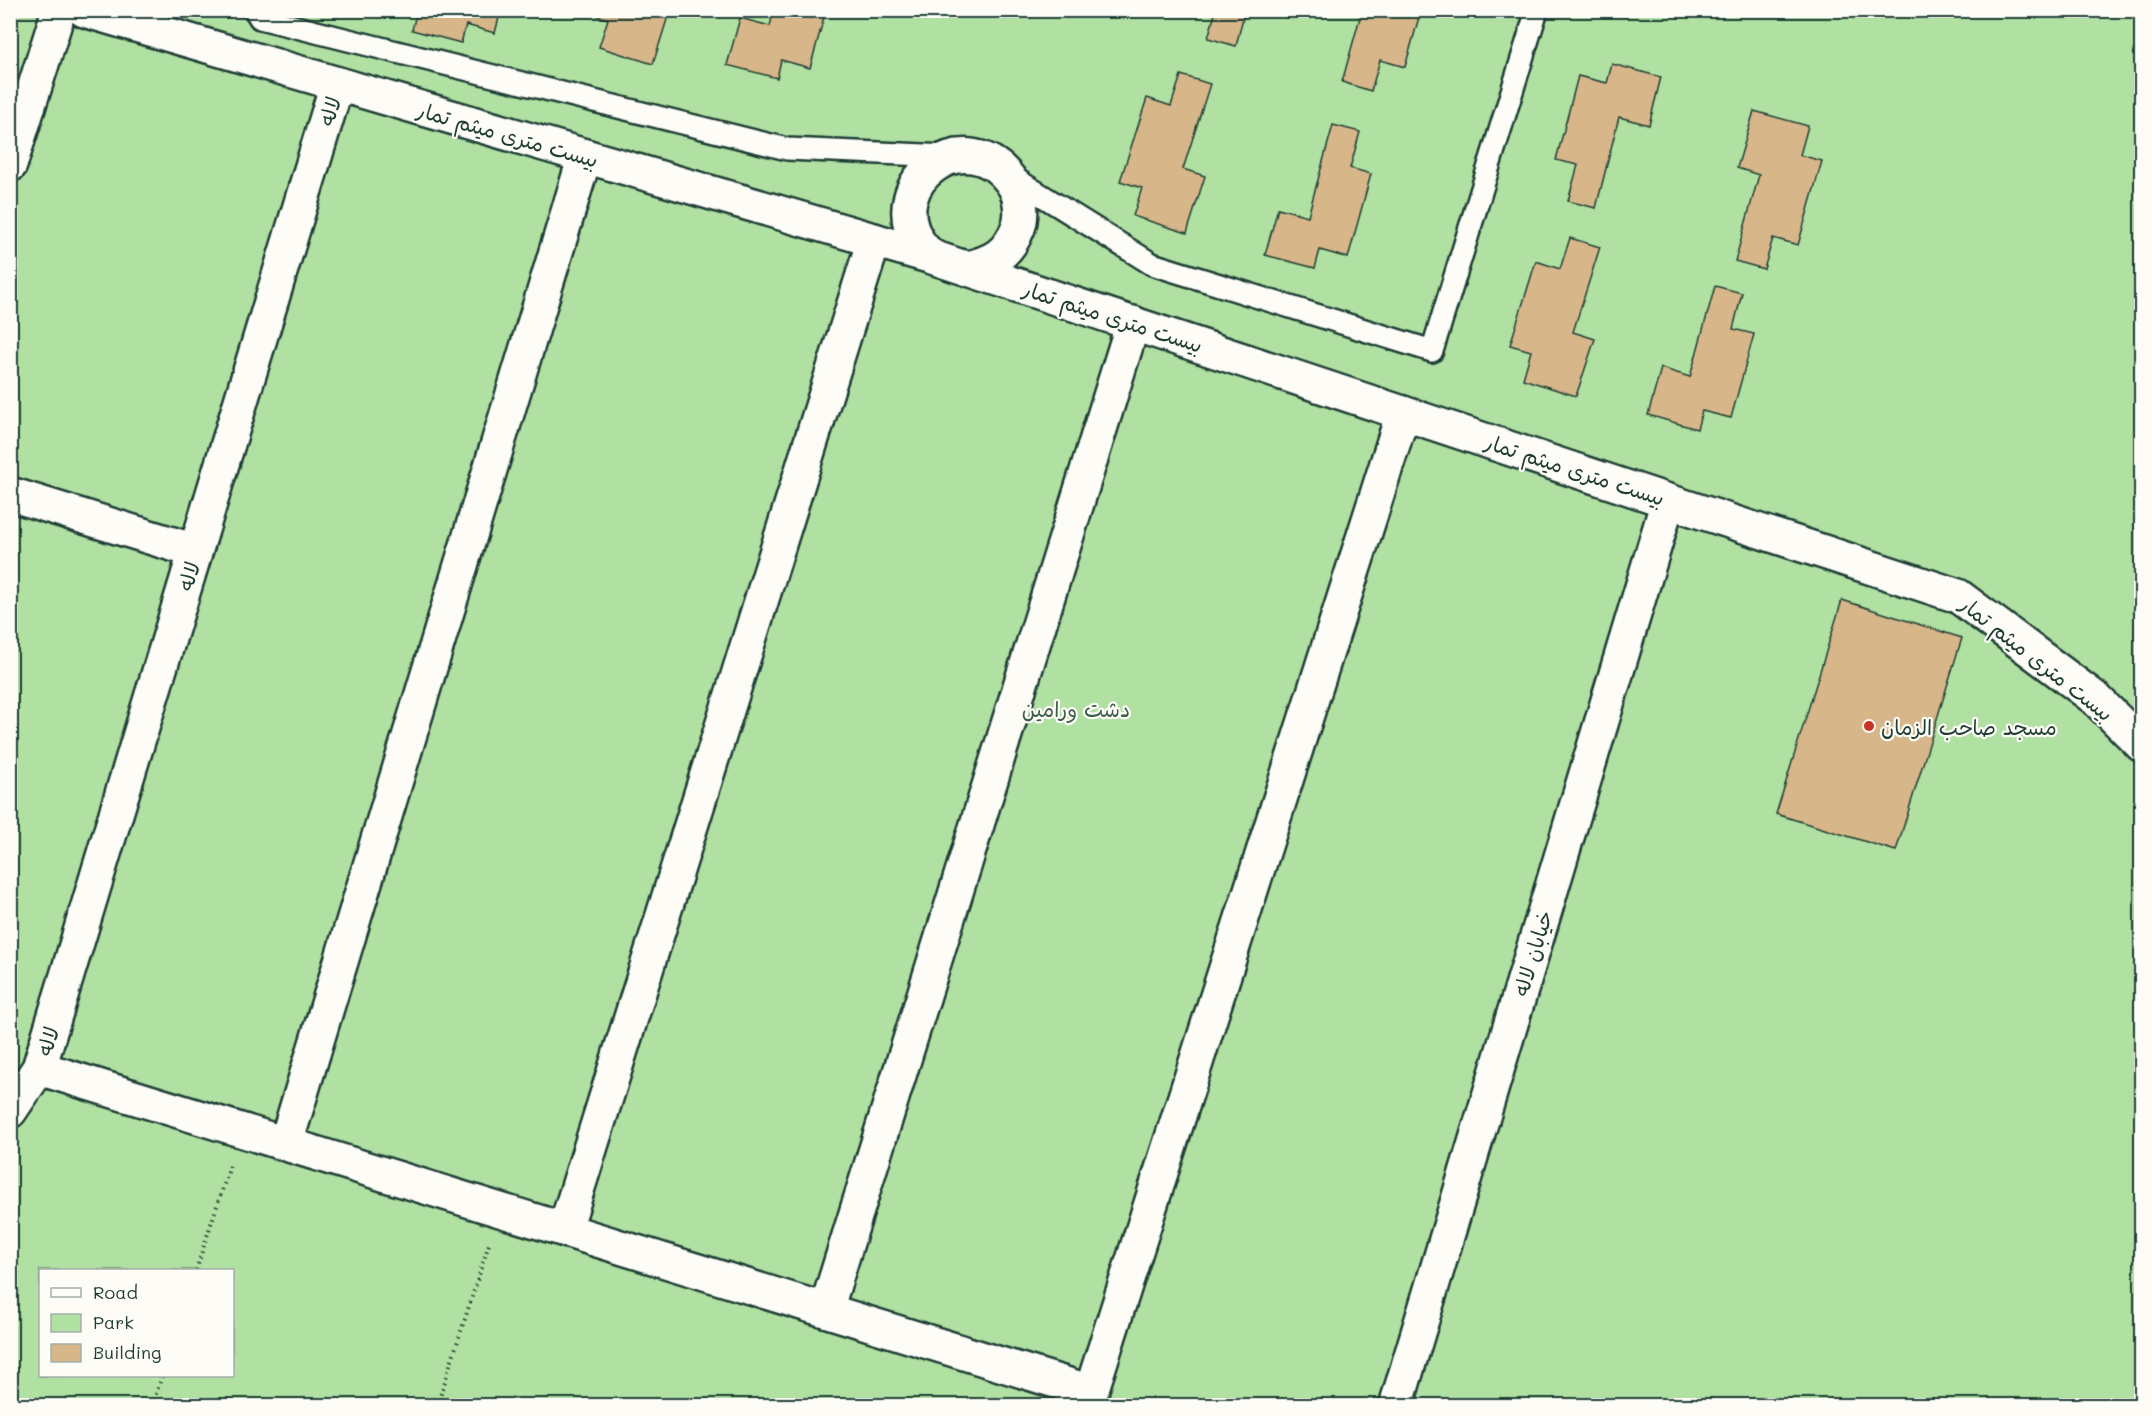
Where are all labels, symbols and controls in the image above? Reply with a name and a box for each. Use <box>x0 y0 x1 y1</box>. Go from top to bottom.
street label: لاله <box>312 93 346 129</box>
street label: بیست متری میثم تمار <box>412 95 602 177</box>
street label: بیست متری میثم تمار <box>1018 274 1206 362</box>
street label: بیست متری میثم تمار <box>1480 427 1668 515</box>
street label: لاله <box>171 558 205 594</box>
street label: بیست متری میثم تمار <box>1952 589 2119 729</box>
park label: دشت ورامین <box>1022 695 1130 724</box>
place label: مسجد صاحب الزمان <box>1881 713 2057 741</box>
marker: مسجد صاحب الزمان <box>1862 719 1876 733</box>
street label: خیابان لاله <box>1506 907 1559 999</box>
street label: لاله <box>30 1023 64 1059</box>
legend <box>39 1269 234 1377</box>
text: Road <box>93 1280 138 1304</box>
text: Park <box>93 1310 134 1334</box>
text: Building <box>93 1340 161 1364</box>

